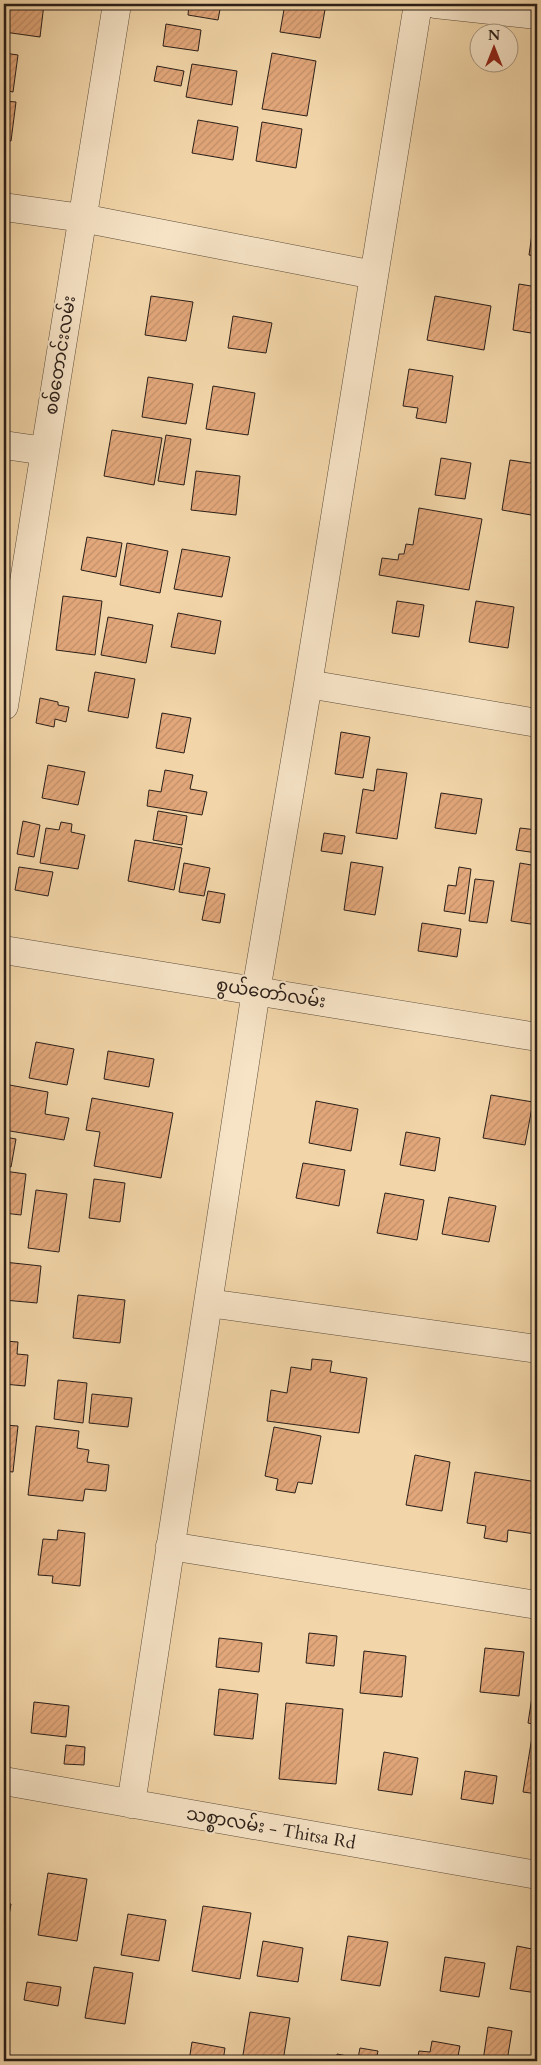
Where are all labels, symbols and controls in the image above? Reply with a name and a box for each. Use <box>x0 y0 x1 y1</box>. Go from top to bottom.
north arrow <box>468 22 518 72</box>
text: N <box>488 26 500 45</box>
street label: စစ်တောင်းလမ်း <box>38 294 82 416</box>
street label: စွယ်တော်လမ်း <box>214 972 328 1016</box>
street label: သစ္စာလမ်း - Thitsa Rd <box>184 1800 358 1858</box>

